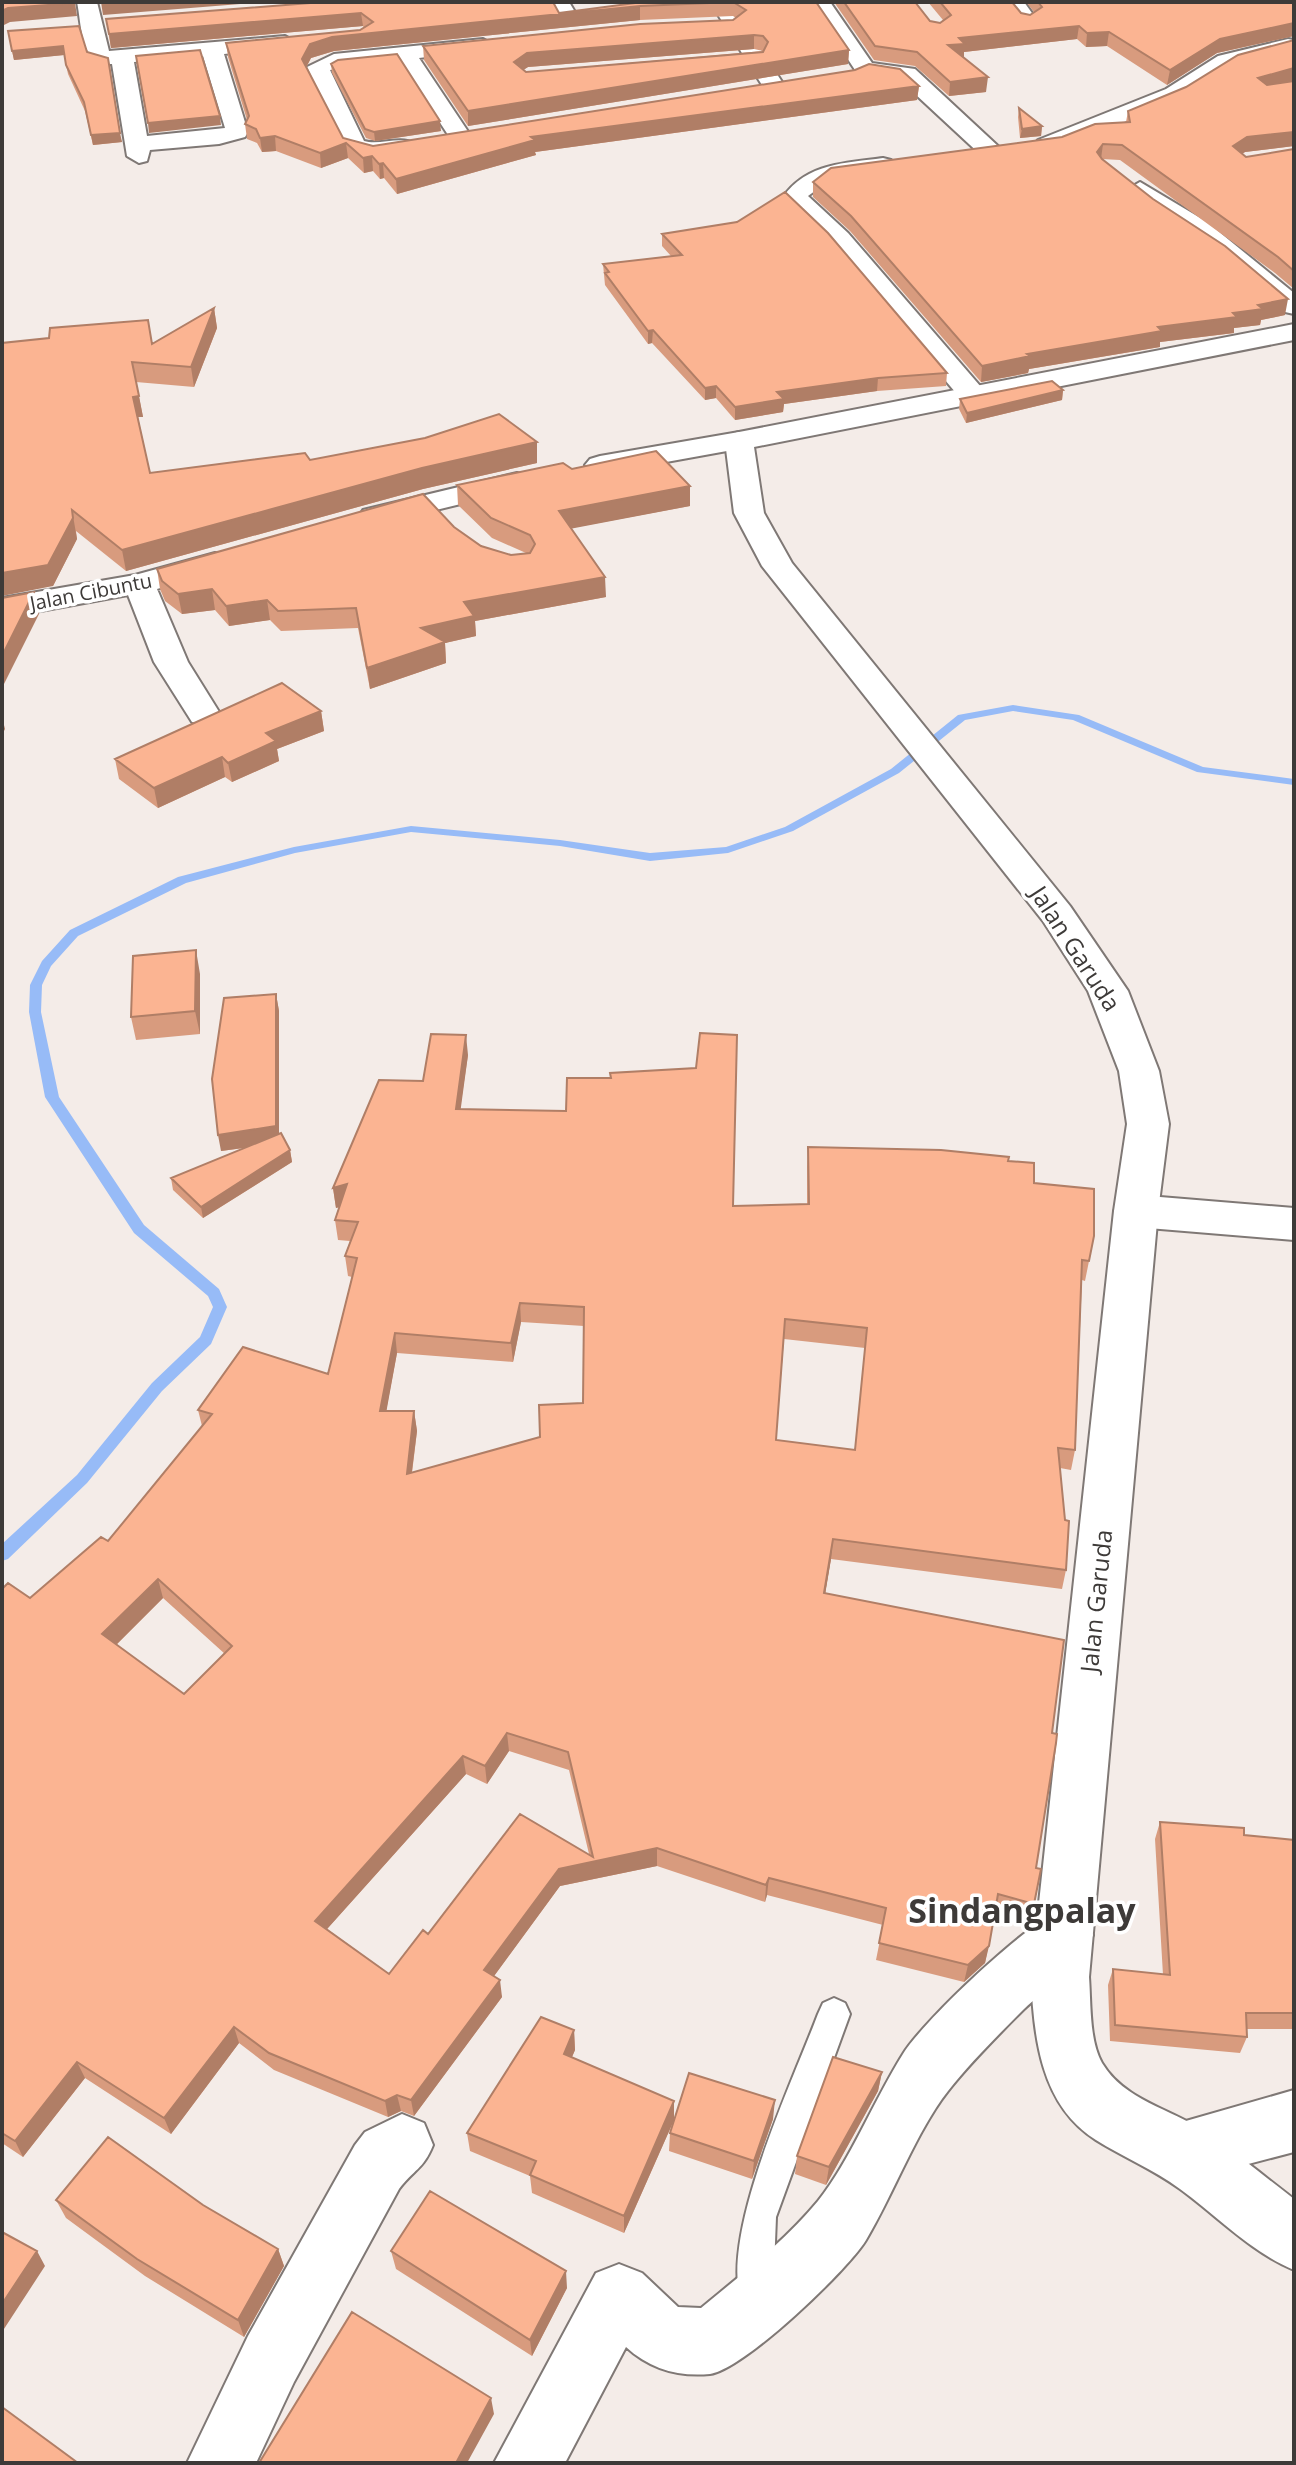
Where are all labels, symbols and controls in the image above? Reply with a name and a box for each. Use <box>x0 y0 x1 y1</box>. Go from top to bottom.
street label: Jalan Cibuntu <box>26 566 154 617</box>
street label: Jalan Garuda <box>1022 877 1129 1017</box>
street label: Jalan Garuda <box>1071 1528 1119 1676</box>
district label: Sindangpalay <box>908 1887 1136 1933</box>

